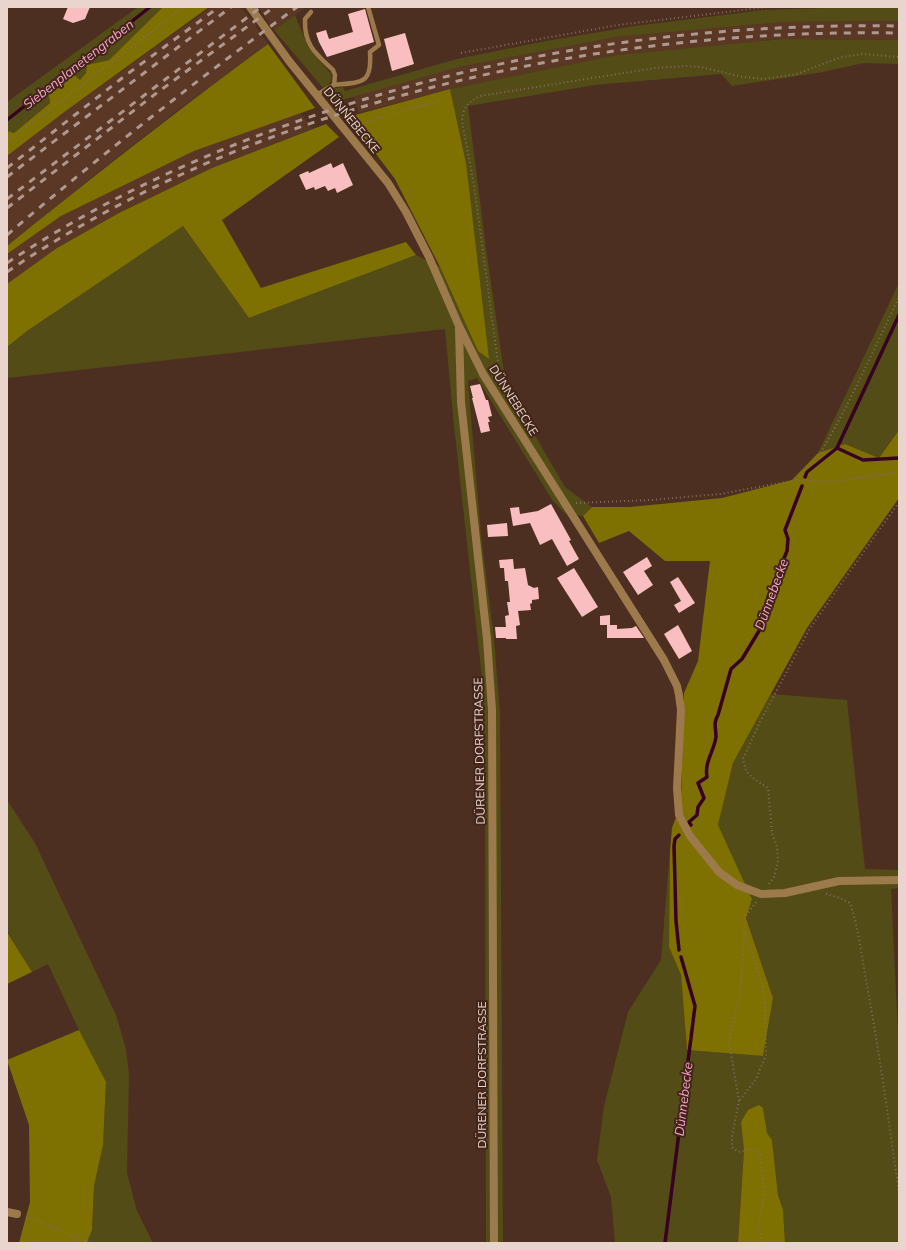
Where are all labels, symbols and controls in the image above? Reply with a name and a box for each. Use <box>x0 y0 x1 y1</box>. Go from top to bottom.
water label: Siebenplanetengraben <box>19 16 137 112</box>
street label: DÜNNEBECKE <box>321 84 383 156</box>
street label: DÜNNEBECKE <box>486 362 542 438</box>
water label: Dünnebecke <box>751 556 791 632</box>
street label: DÜRENER DORFSTRASSE <box>470 677 488 825</box>
street label: DÜRENER DORFSTRASSE <box>474 1001 489 1149</box>
water label: Dünnebecke <box>671 1061 695 1137</box>

